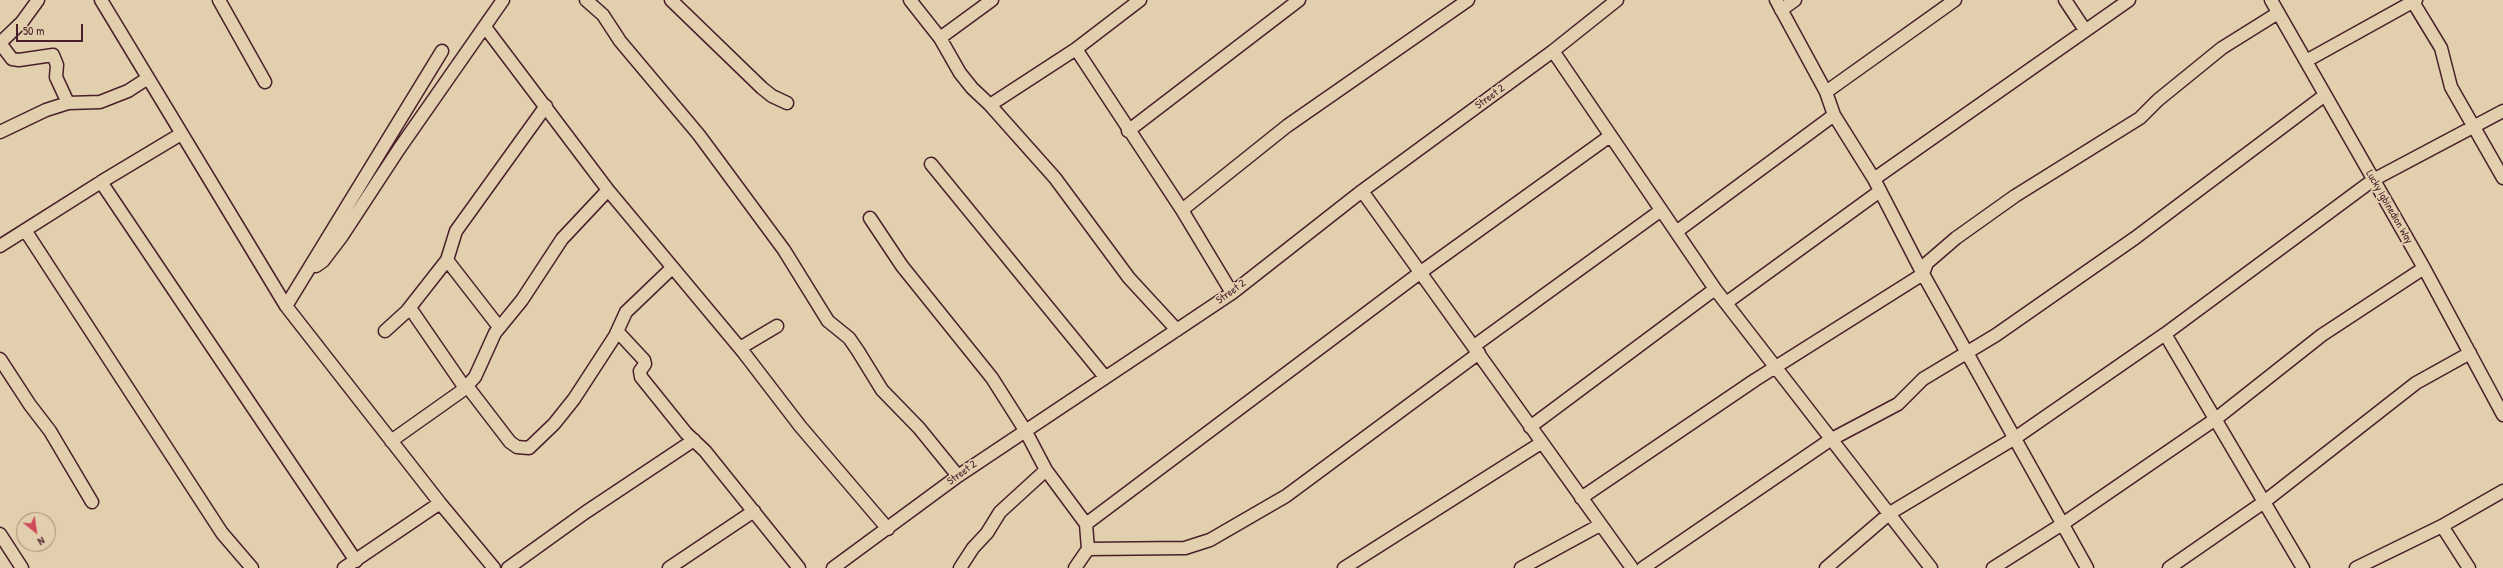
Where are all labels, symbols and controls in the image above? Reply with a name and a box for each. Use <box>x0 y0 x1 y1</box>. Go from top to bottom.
scale bar <box>18 16 85 42</box>
text: 50 m <box>23 22 44 39</box>
street label: Street 2 <box>1473 82 1507 112</box>
street label: Lucky Igbinedion Way <box>2363 168 2415 246</box>
street label: Street 2 <box>1214 277 1248 307</box>
street label: Street 2 <box>945 458 979 488</box>
north arrow <box>16 512 56 552</box>
text: N <box>35 534 48 549</box>

